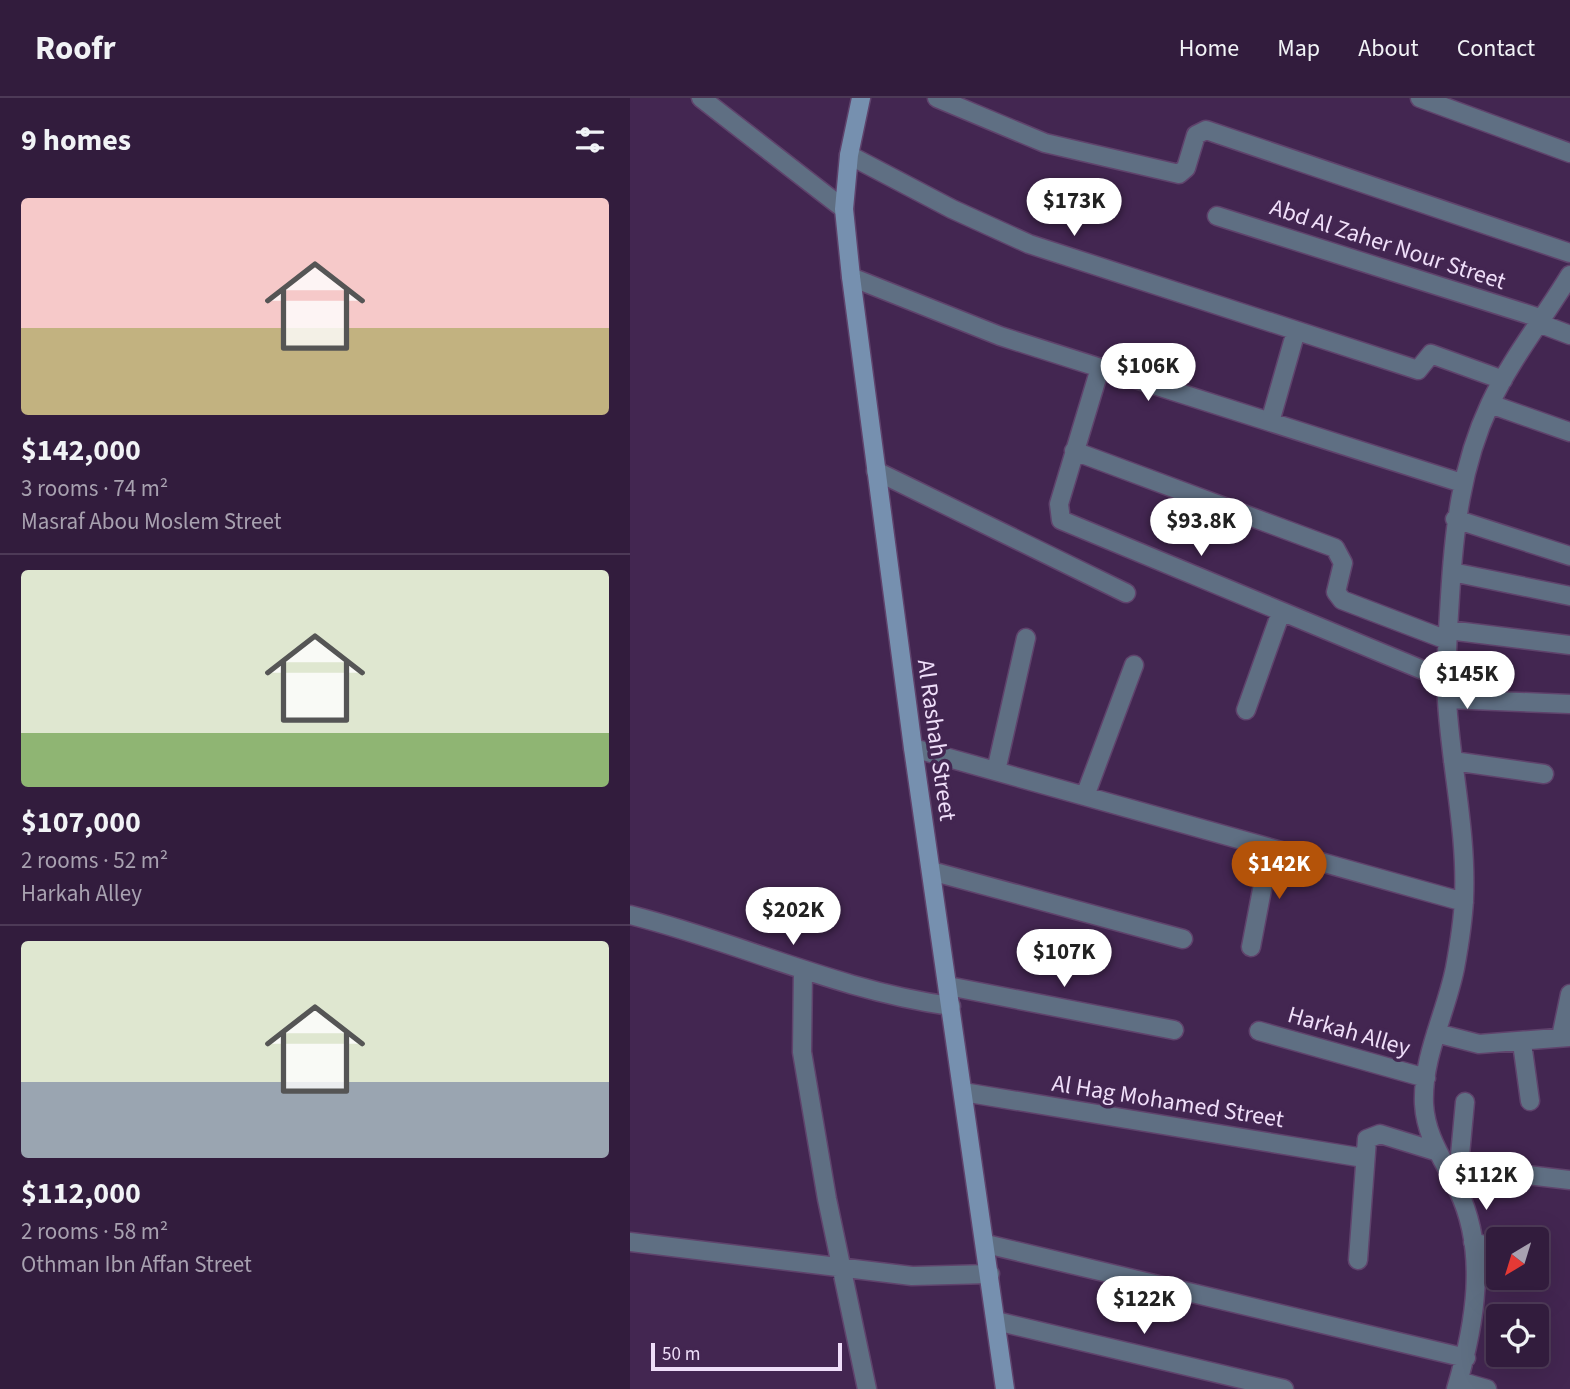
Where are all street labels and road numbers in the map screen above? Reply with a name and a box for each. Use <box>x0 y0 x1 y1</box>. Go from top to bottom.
street label: Abd Al Zaher Nour Street <box>1265 190 1510 299</box>
street label: Al Rashah Street <box>908 657 965 823</box>
street label: Harkah Alley <box>1283 997 1414 1066</box>
street label: Al Hag Mohamed Street <box>1050 1066 1286 1137</box>

